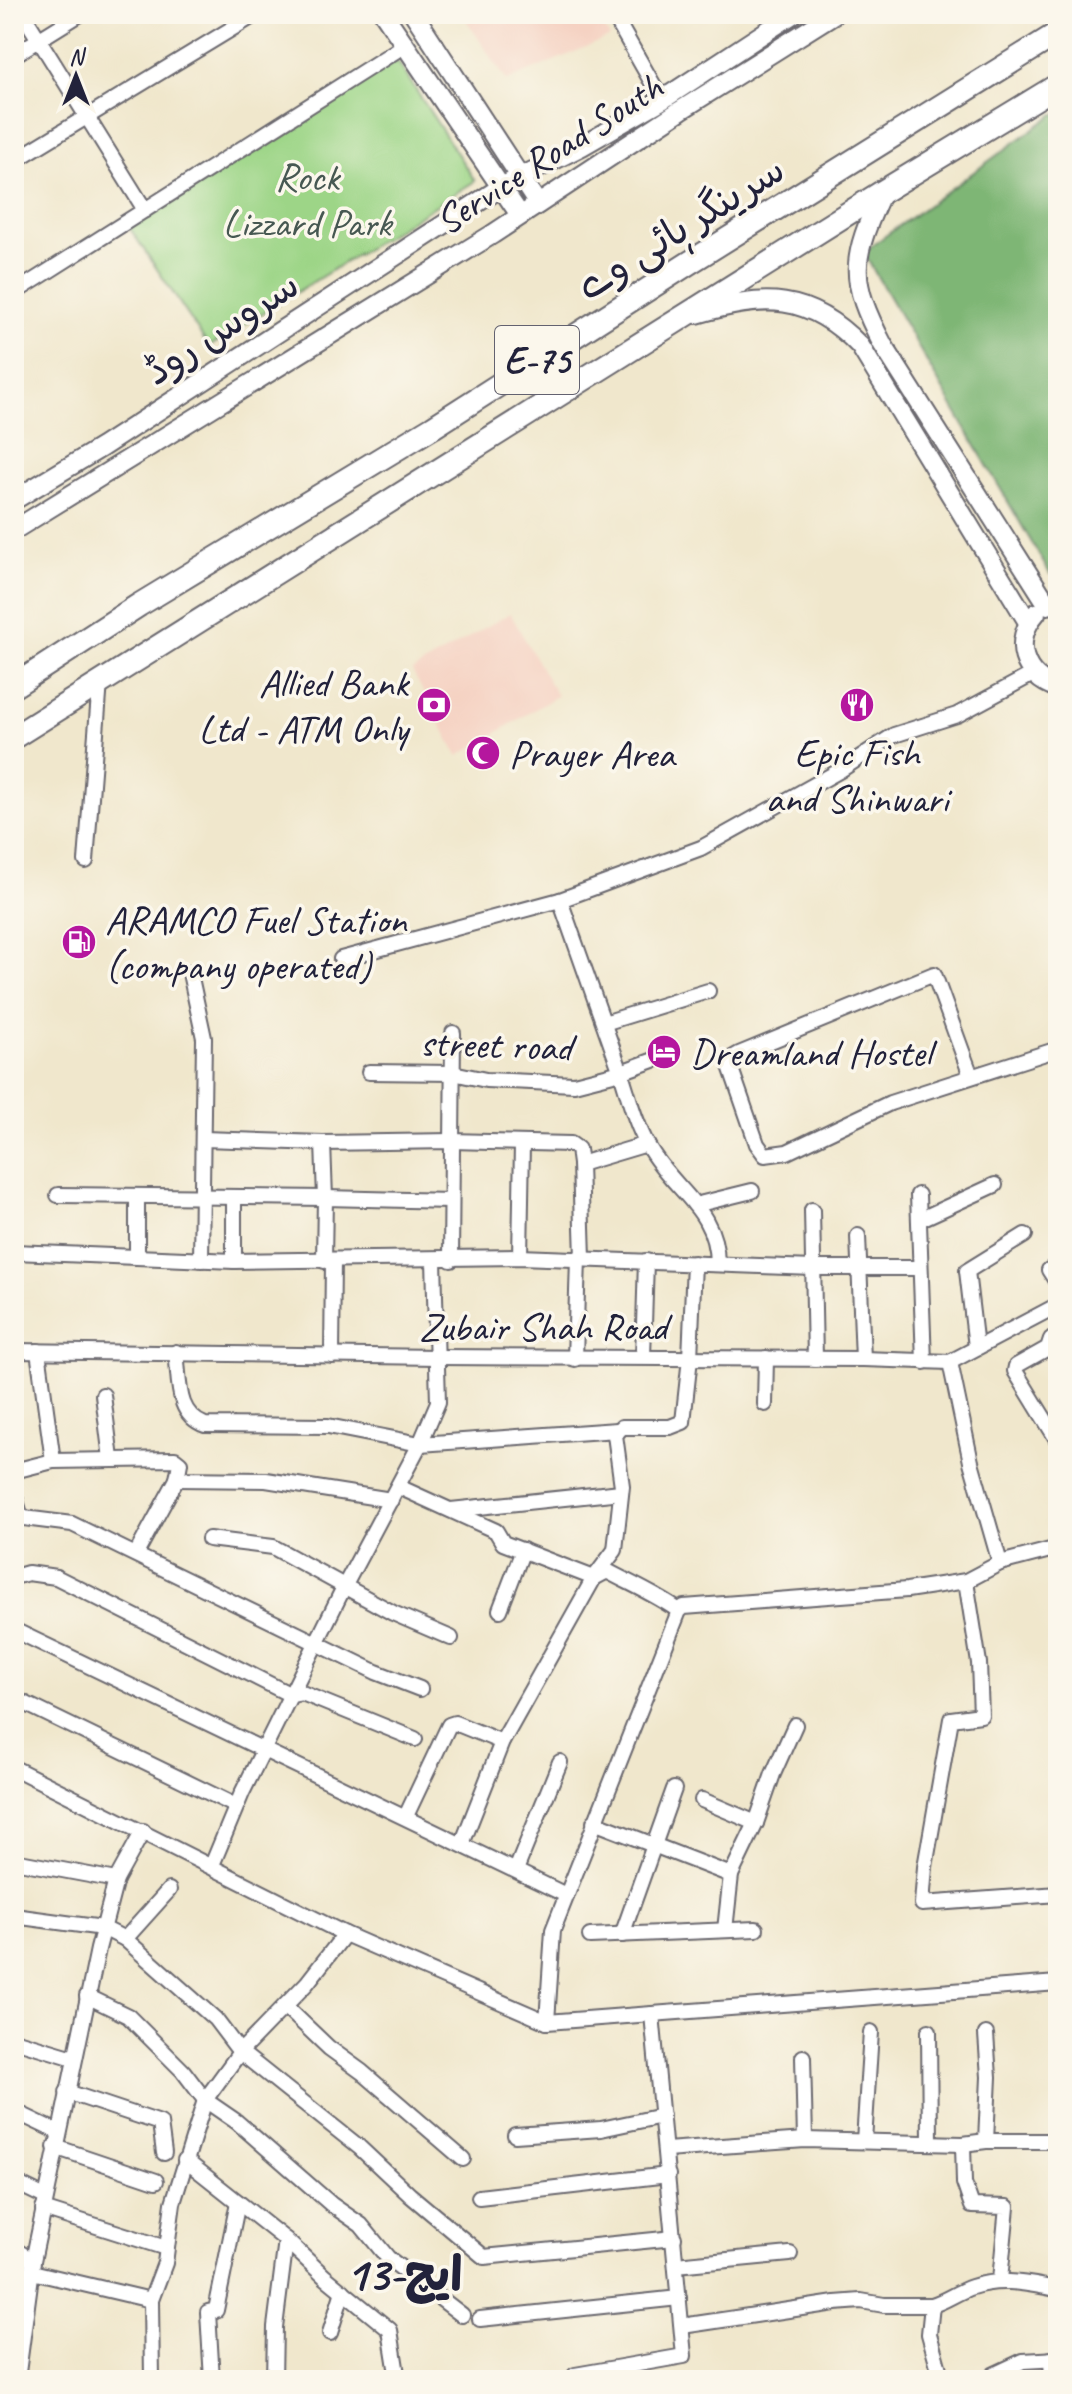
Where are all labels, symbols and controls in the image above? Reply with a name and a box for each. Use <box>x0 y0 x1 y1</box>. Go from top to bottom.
north arrow <box>36 36 116 116</box>
text: N <box>69 43 86 71</box>
street label: Service Road South <box>426 61 672 246</box>
street label: سرینگر ہائی وے <box>567 144 796 315</box>
park label: Rock Lizzard Park <box>223 152 394 248</box>
street label: سروس روڈ <box>135 259 308 396</box>
road number: E-75 <box>495 326 579 394</box>
place label: Allied Bank Ltd - ATM Only <box>198 658 411 754</box>
bank icon: Allied Bank Ltd - ATM Only <box>415 686 453 724</box>
restaurant icon: Epic Fish and Shinwari <box>838 686 876 724</box>
place label: Epic Fish and Shinwari <box>766 728 953 824</box>
place label: Prayer Area <box>509 729 677 779</box>
mosque icon: Prayer Area <box>464 734 502 772</box>
place label: ARAMCO Fuel Station (company operated) <box>105 895 408 991</box>
fuel station icon: ARAMCO Fuel Station (company operated) <box>60 923 98 961</box>
street label: street road <box>419 1017 578 1073</box>
place label: Dreamland Hostel <box>690 1028 938 1078</box>
hotel icon: Dreamland Hostel <box>645 1033 683 1071</box>
street label: Zubair Shah Road <box>419 1302 674 1352</box>
district label: ایچ-13 <box>346 2244 462 2304</box>

